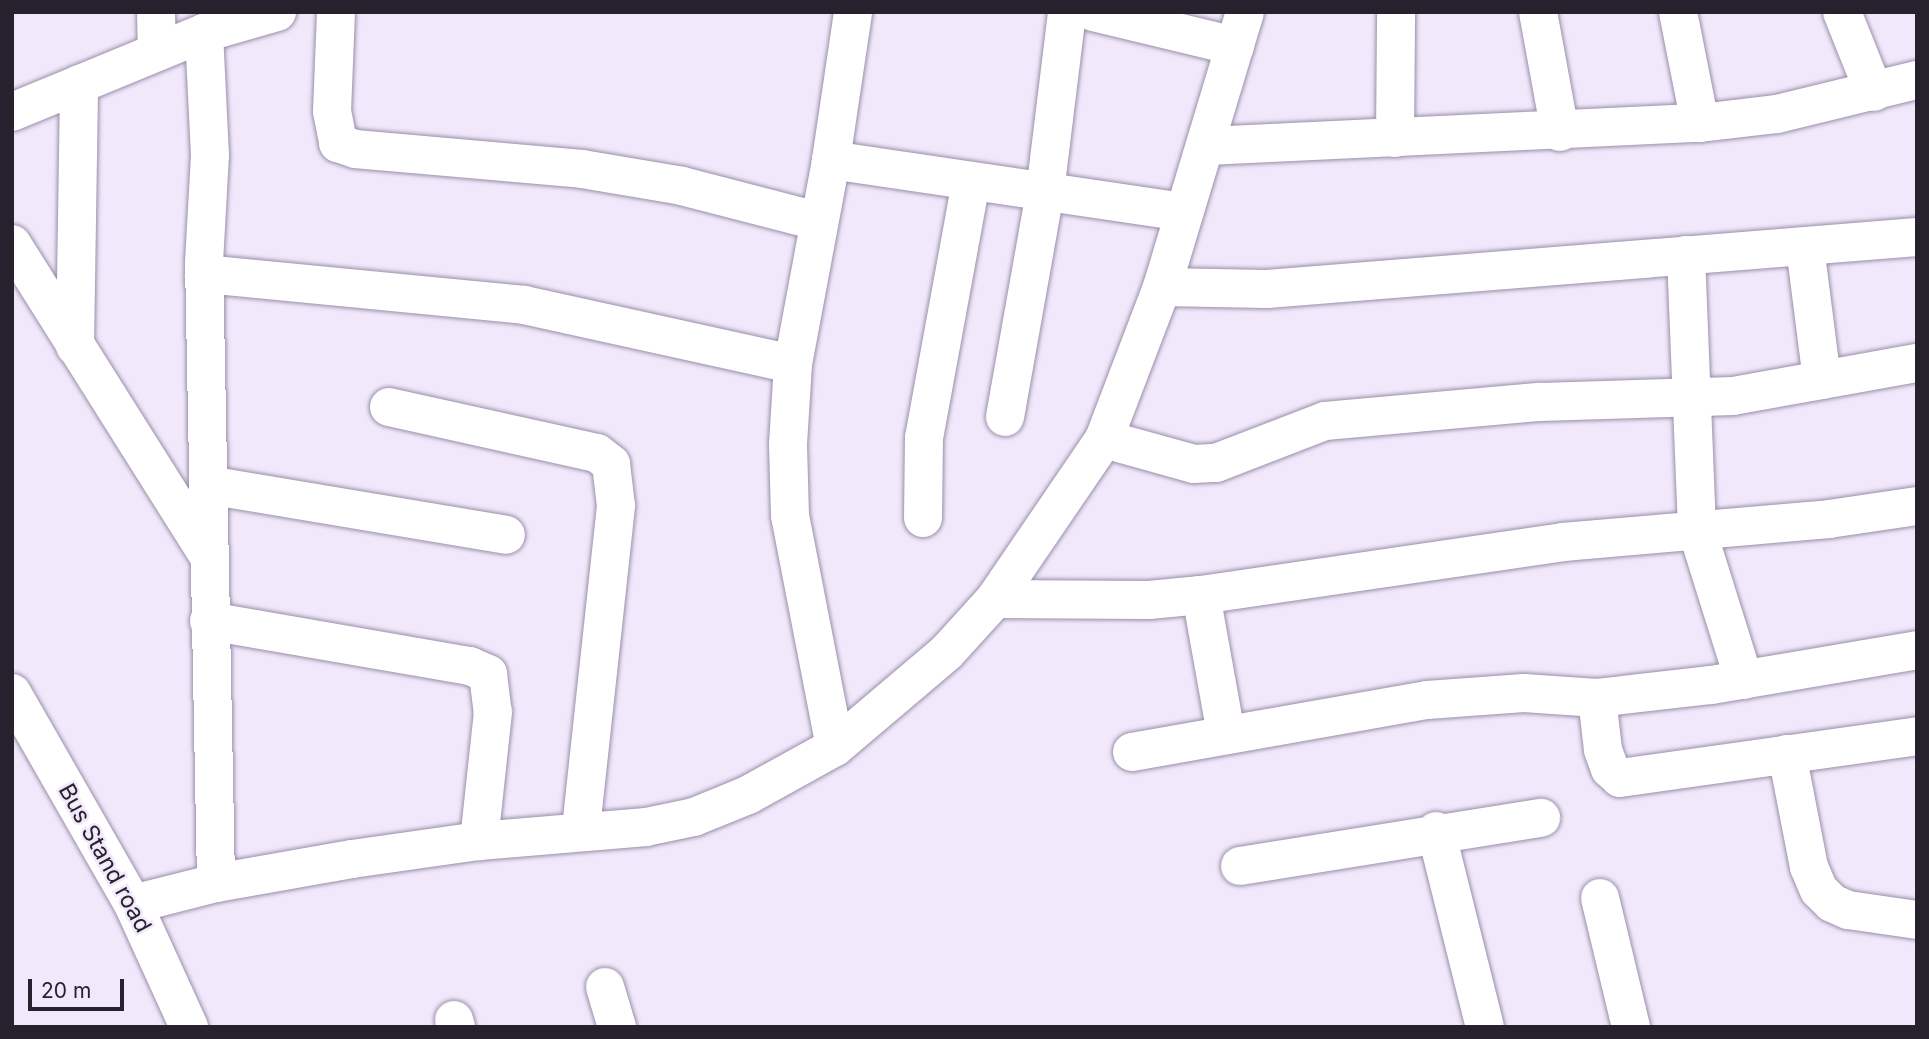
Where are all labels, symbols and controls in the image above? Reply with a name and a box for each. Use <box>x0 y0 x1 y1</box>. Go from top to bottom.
street label: Bus Stand road <box>53 779 157 937</box>
scale bar <box>32 965 128 1009</box>
text: 20 m <box>41 978 91 1003</box>

